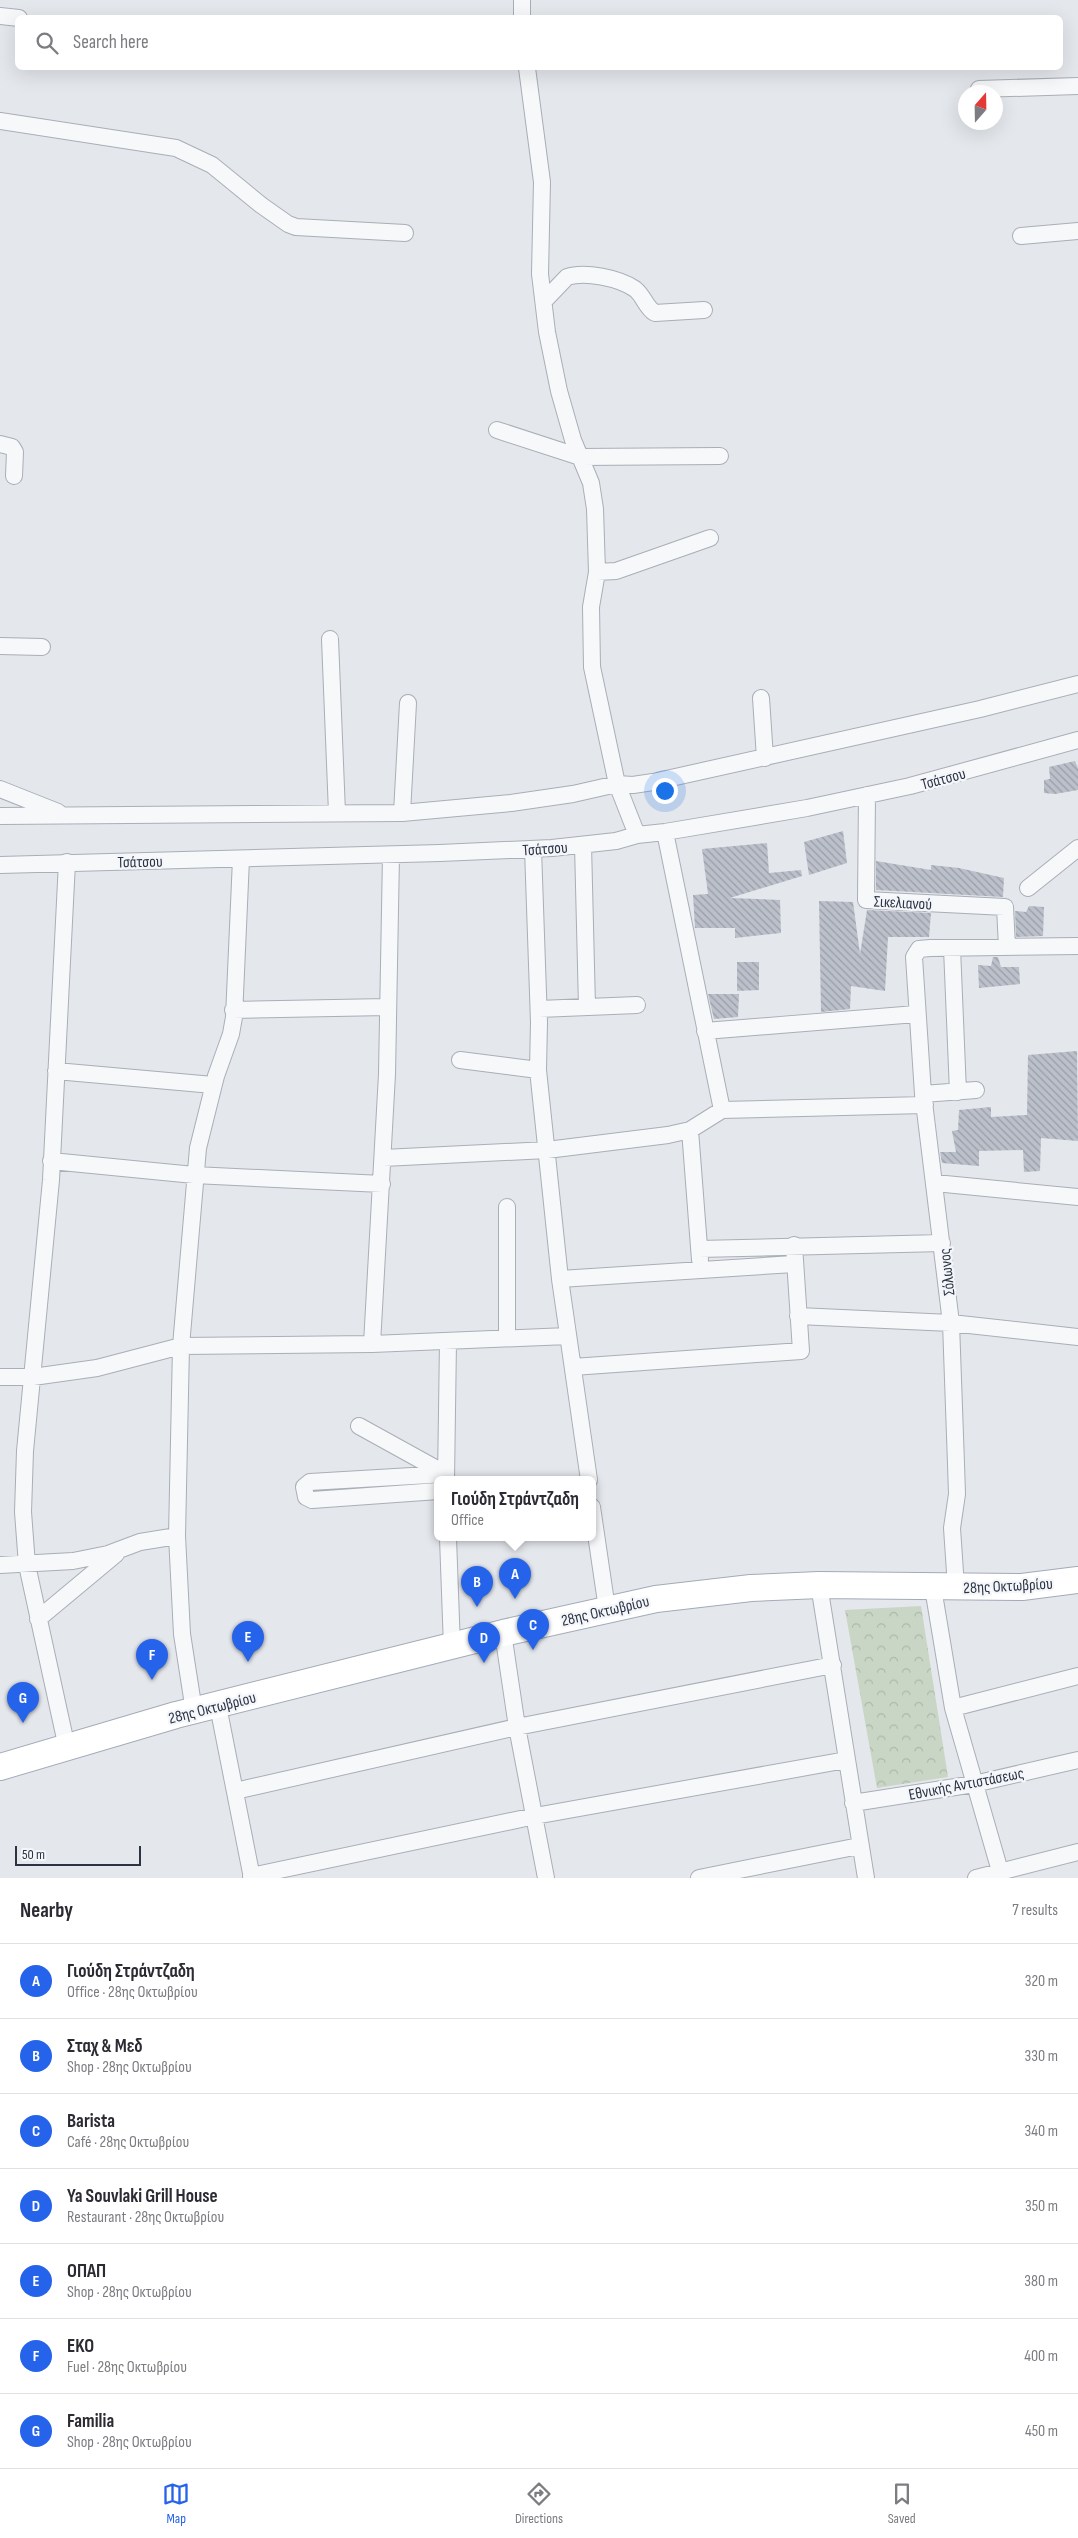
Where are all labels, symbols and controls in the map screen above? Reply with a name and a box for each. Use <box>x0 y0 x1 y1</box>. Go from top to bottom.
search box <box>15 15 1063 70</box>
icon: search <box>33 29 61 57</box>
text: Search here <box>73 31 149 54</box>
north arrow <box>958 85 1003 130</box>
street label: Τσάτσου <box>919 764 968 794</box>
your location <box>652 778 678 804</box>
street label: Τσάτσου <box>522 838 568 861</box>
street label: Τσάτσου <box>117 853 163 872</box>
street label: Σικελιανού <box>873 892 933 915</box>
street label: Σόλωνος <box>936 1247 959 1297</box>
popup <box>434 1476 596 1541</box>
text: Γιούδη Στράντζαδη <box>451 1488 579 1511</box>
text: Office <box>451 1511 484 1530</box>
pin: A <box>499 1558 531 1599</box>
pin: B <box>461 1566 493 1607</box>
street label: 28ης Οκτωβρίου <box>963 1575 1053 1598</box>
street label: 28ης Οκτωβρίου <box>560 1592 651 1631</box>
pin: C <box>517 1609 549 1650</box>
pin: E <box>232 1621 264 1662</box>
pin: D <box>468 1622 500 1663</box>
pin: F <box>136 1639 168 1680</box>
pin: G <box>7 1682 39 1723</box>
street label: 28ης Οκτωβρίου <box>167 1688 258 1729</box>
street label: Εθνικής Αντιστάσεως <box>907 1764 1026 1805</box>
scale bar <box>15 1843 141 1866</box>
text: 50 m <box>22 1846 45 1863</box>
text: Nearby <box>20 1898 73 1923</box>
text: 7 results <box>1012 1901 1058 1920</box>
text: Γιούδη Στράντζαδη <box>67 1960 195 1983</box>
text: A <box>32 1972 40 1991</box>
text: 320 m <box>1025 1972 1058 1991</box>
text: Office · 28ης Οκτωβρίου <box>67 1983 198 2002</box>
text: Σταχ & Μεδ <box>67 2035 143 2058</box>
text: B <box>32 2047 40 2066</box>
text: 330 m <box>1025 2047 1058 2066</box>
text: Shop · 28ης Οκτωβρίου <box>67 2058 192 2077</box>
text: Barista <box>67 2110 115 2133</box>
text: C <box>32 2122 40 2141</box>
text: 340 m <box>1025 2122 1058 2141</box>
text: Café · 28ης Οκτωβρίου <box>67 2133 189 2152</box>
text: Ya Souvlaki Grill House <box>67 2185 218 2208</box>
text: D <box>32 2197 40 2216</box>
text: 350 m <box>1025 2197 1058 2216</box>
text: Restaurant · 28ης Οκτωβρίου <box>67 2208 224 2227</box>
text: ΟΠΑΠ <box>67 2260 106 2283</box>
text: E <box>33 2272 39 2291</box>
text: 380 m <box>1024 2272 1058 2291</box>
text: Shop · 28ης Οκτωβρίου <box>67 2283 192 2302</box>
text: EKO <box>67 2335 94 2358</box>
text: F <box>33 2347 39 2366</box>
text: 400 m <box>1024 2347 1058 2366</box>
text: Fuel · 28ης Οκτωβρίου <box>67 2358 187 2377</box>
text: Familia <box>67 2410 114 2433</box>
text: G <box>32 2422 40 2441</box>
text: 450 m <box>1025 2422 1058 2441</box>
text: Shop · 28ης Οκτωβρίου <box>67 2433 192 2452</box>
tab: Map <box>162 2480 190 2527</box>
tab: Directions <box>515 2480 563 2527</box>
tab: Saved <box>888 2480 916 2527</box>

